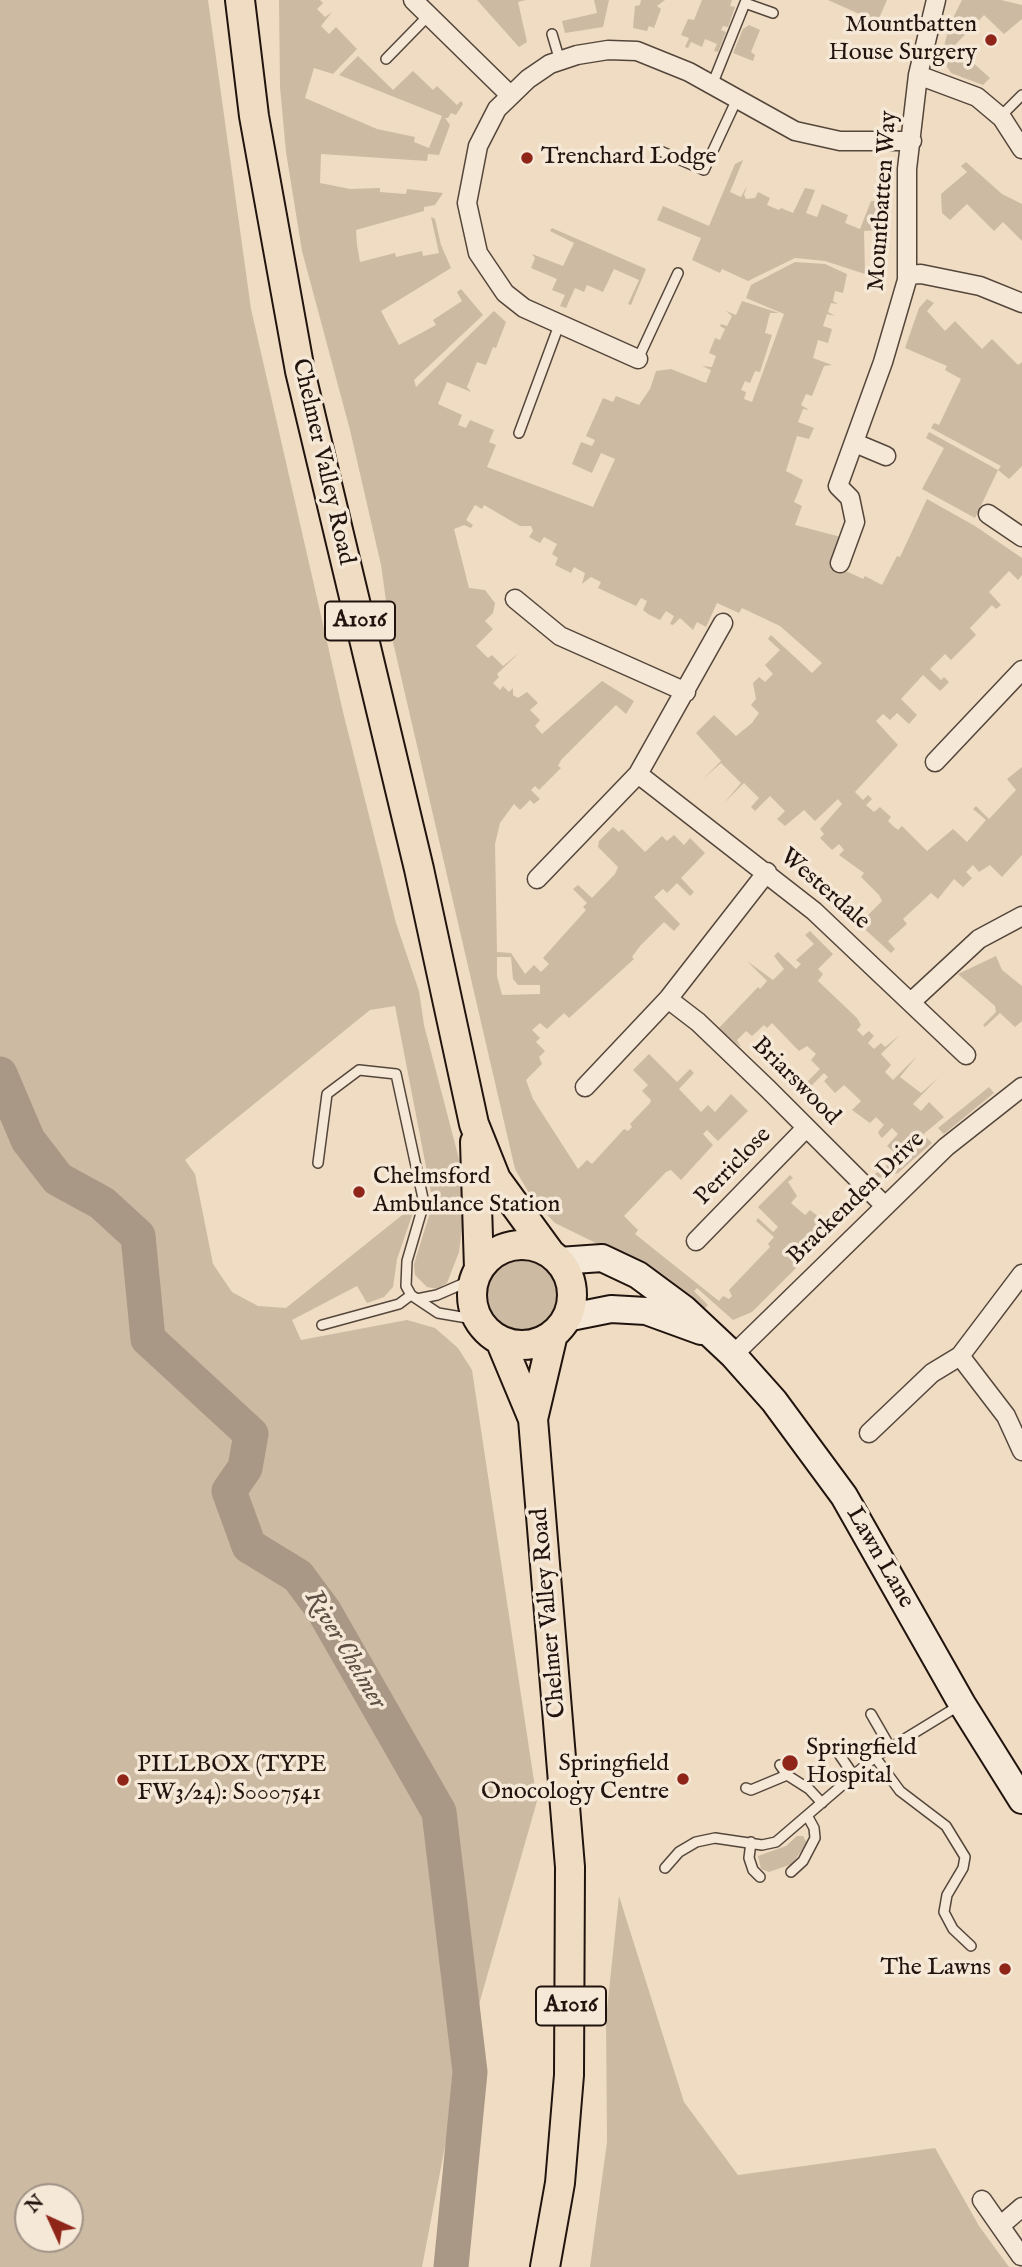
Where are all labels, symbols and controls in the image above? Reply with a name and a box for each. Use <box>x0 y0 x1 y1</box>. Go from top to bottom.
place label: Mountbatten House Surgery <box>829 12 977 68</box>
marker: Mountbatten House Surgery <box>983 32 999 48</box>
street label: Mountbatten Way <box>863 110 905 292</box>
place label: Trenchard Lodge <box>541 144 717 172</box>
marker: Trenchard Lodge <box>519 150 535 166</box>
street label: Chelmer Valley Road <box>284 356 360 568</box>
road number: A1016 <box>325 601 395 640</box>
street label: Westerdale <box>773 843 875 937</box>
street label: Briarswood <box>745 1032 845 1132</box>
street label: Perriclose <box>690 1122 778 1212</box>
street label: Brackenden Drive <box>782 1126 932 1272</box>
place label: Chelmsford Ambulance Station <box>373 1164 560 1220</box>
marker: Chelmsford Ambulance Station <box>351 1184 367 1200</box>
street label: Lawn Lane <box>838 1502 920 1614</box>
street label: Chelmer Valley Road <box>526 1507 574 1719</box>
water label: River Chelmer <box>296 1585 392 1715</box>
place label: Springfield Hospital <box>806 1735 917 1791</box>
place label: Springfield Onocology Centre <box>481 1751 669 1807</box>
place label: PILLBOX (TYPE FW3/24): S0007541 <box>137 1752 327 1808</box>
marker: Springfield Hospital <box>780 1753 800 1773</box>
marker: Springfield Onocology Centre <box>675 1771 691 1787</box>
marker: PILLBOX (TYPE FW3/24): S0007541 <box>115 1772 131 1788</box>
place label: The Lawns <box>880 1955 991 1983</box>
marker: The Lawns <box>997 1961 1013 1977</box>
road number: A1016 <box>536 1986 606 2025</box>
north arrow <box>14 2183 84 2253</box>
text: N <box>21 2190 50 2219</box>

